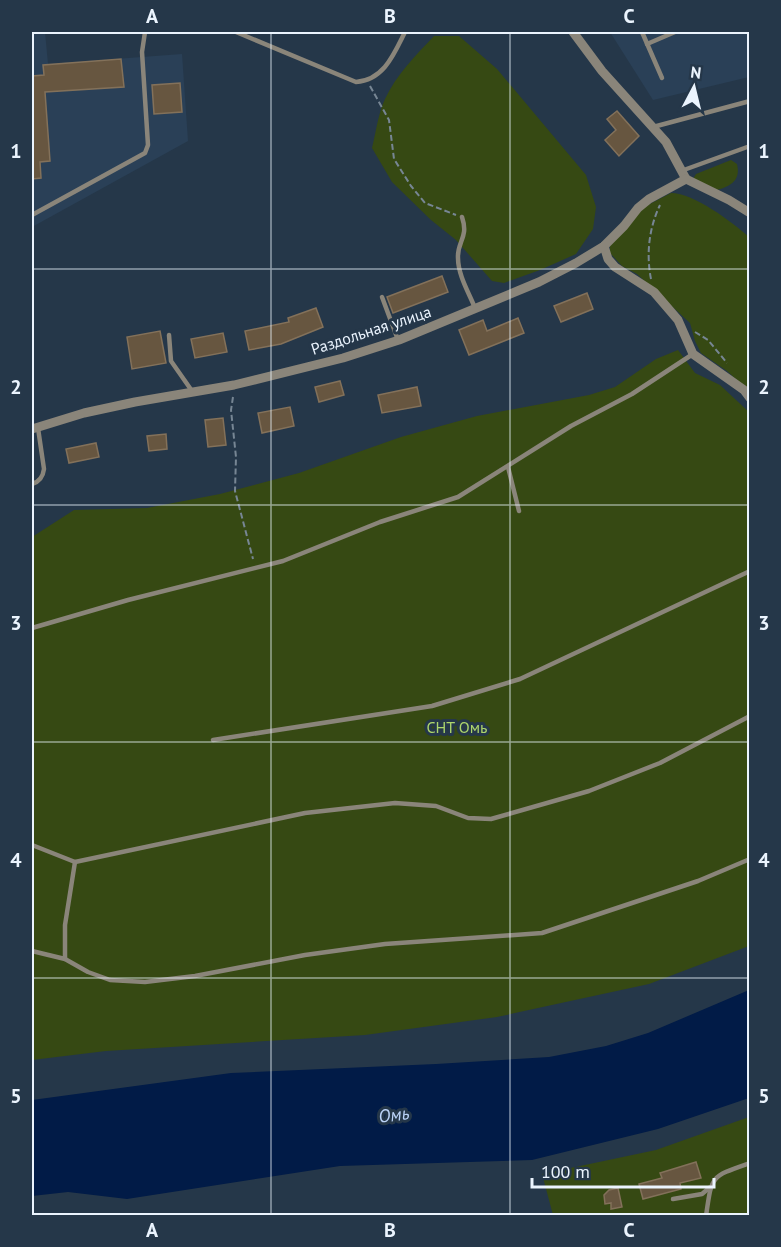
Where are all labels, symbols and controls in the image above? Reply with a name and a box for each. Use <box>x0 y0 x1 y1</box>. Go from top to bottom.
text: A <box>146 3 159 29</box>
text: B <box>384 3 396 29</box>
text: C <box>623 3 635 29</box>
north arrow <box>664 57 724 117</box>
text: N <box>689 62 702 83</box>
text: 1 <box>10 138 22 164</box>
text: 1 <box>758 138 770 164</box>
street label: Раздольная улица <box>308 301 434 359</box>
text: 2 <box>10 374 22 400</box>
text: 2 <box>758 374 770 400</box>
text: 3 <box>10 610 22 636</box>
text: 3 <box>758 610 770 636</box>
park label: СНТ Омь <box>426 717 488 737</box>
text: 4 <box>10 847 22 873</box>
text: 4 <box>758 847 770 873</box>
text: 5 <box>10 1083 22 1109</box>
text: 5 <box>758 1083 770 1109</box>
water label: Омь <box>377 1101 411 1128</box>
scale bar <box>532 1151 714 1189</box>
text: 100 m <box>541 1160 590 1183</box>
text: A <box>146 1217 159 1243</box>
text: B <box>384 1217 396 1243</box>
text: C <box>623 1217 635 1243</box>

